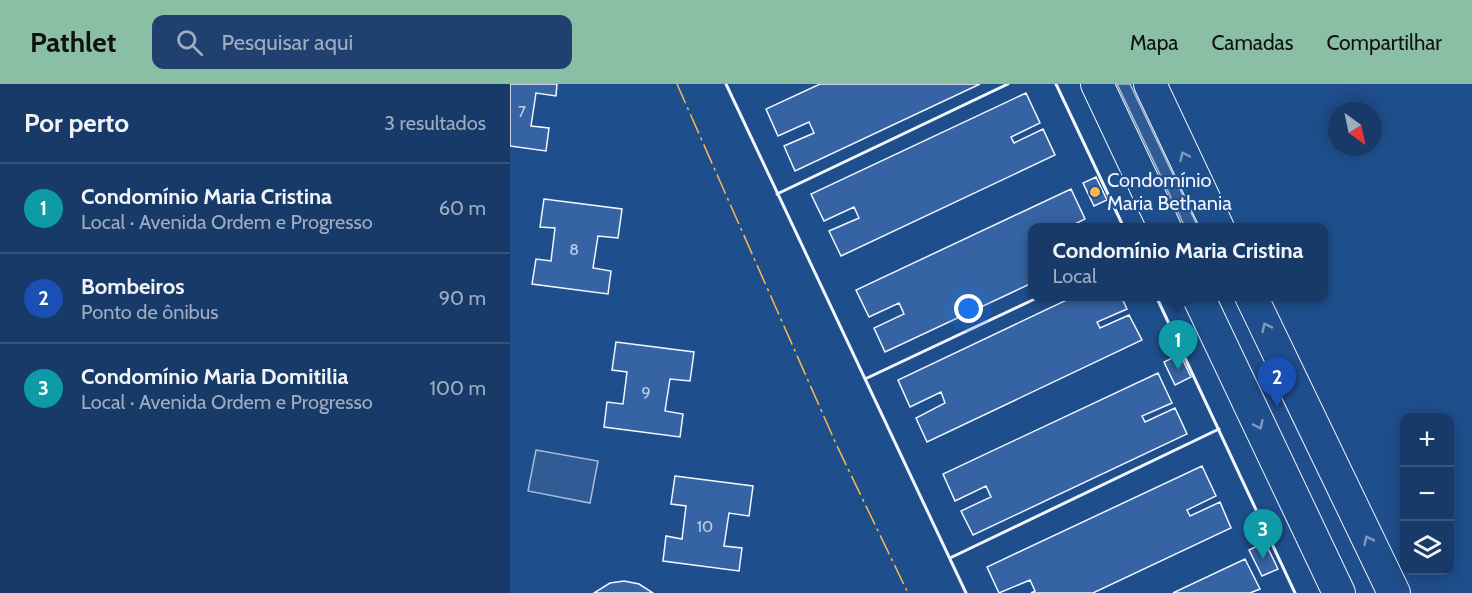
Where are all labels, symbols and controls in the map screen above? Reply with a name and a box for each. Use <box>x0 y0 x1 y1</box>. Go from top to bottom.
search box <box>152 15 572 69</box>
text: Pathlet <box>30 25 116 59</box>
icon: search <box>173 26 206 59</box>
text: Pesquisar aqui <box>221 29 353 56</box>
text: Mapa <box>1130 30 1178 55</box>
text: Camadas <box>1211 30 1293 55</box>
text: Compartilhar <box>1326 30 1442 55</box>
house number: 7 <box>518 102 526 121</box>
north arrow <box>1328 102 1382 156</box>
text: Por perto <box>24 107 129 139</box>
text: 3 resultados <box>384 111 486 135</box>
one-way arrow <box>1180 151 1191 162</box>
place label: Condomínio Maria Bethania <box>1107 168 1232 215</box>
text: Condomínio Maria Cristina <box>81 183 332 210</box>
marker: Condomínio Maria Bethania <box>1088 185 1102 199</box>
text: 1 <box>40 196 47 220</box>
text: 60 m <box>439 196 486 220</box>
text: Local · Avenida Ordem e Progresso <box>81 210 373 234</box>
popup <box>1028 223 1328 301</box>
text: Condomínio Maria Cristina <box>1052 237 1304 264</box>
house number: 8 <box>569 240 579 259</box>
text: Local <box>1052 264 1097 288</box>
text: Bombeiros <box>81 273 185 300</box>
text: 2 <box>38 286 49 310</box>
text: 90 m <box>439 286 486 310</box>
your location <box>954 294 983 323</box>
text: Ponto de ônibus <box>81 300 218 324</box>
pin: 1 <box>1158 320 1198 370</box>
one-way arrow <box>1261 322 1273 333</box>
pin: 2 <box>1258 358 1296 407</box>
text: Condomínio Maria Domitilia <box>81 363 348 390</box>
text: 3 <box>38 376 49 400</box>
text: 100 m <box>430 376 486 400</box>
house number: 9 <box>641 383 651 402</box>
text: Local · Avenida Ordem e Progresso <box>81 390 373 414</box>
map controls <box>1400 413 1454 575</box>
button: + <box>1400 413 1454 467</box>
one-way arrow <box>1251 419 1263 430</box>
button: − <box>1400 467 1454 521</box>
pin: 3 <box>1244 510 1282 559</box>
house number: 10 <box>697 517 713 536</box>
button: layers <box>1400 521 1454 575</box>
one-way arrow <box>1364 536 1376 547</box>

